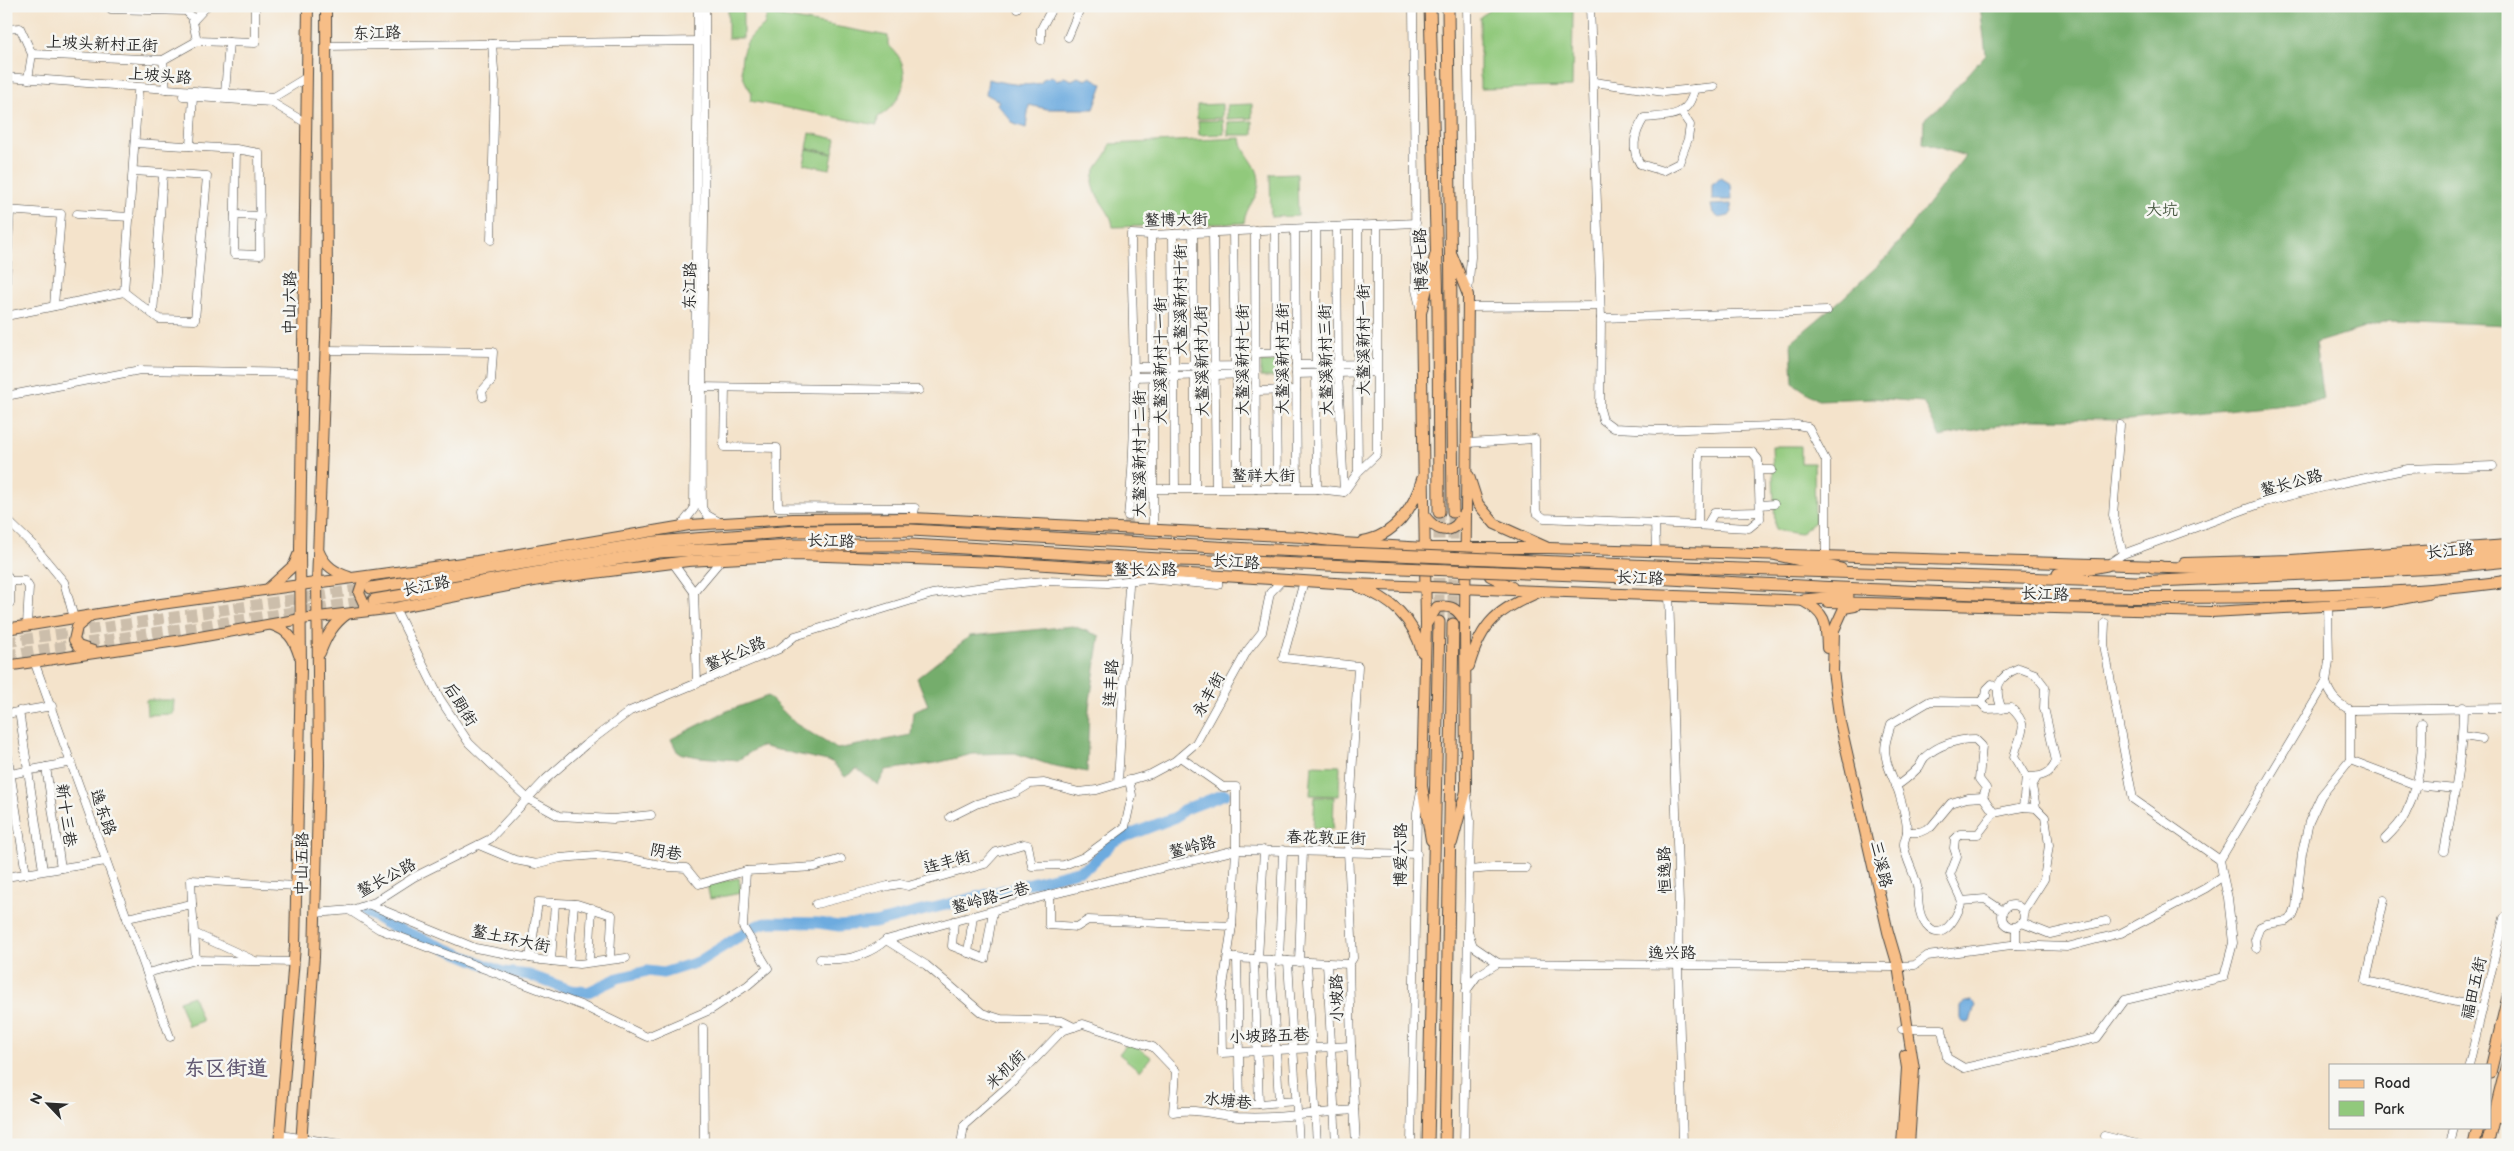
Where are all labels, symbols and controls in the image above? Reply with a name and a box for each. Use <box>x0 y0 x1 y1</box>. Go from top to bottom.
street label: 东江路 <box>353 24 401 43</box>
street label: 上坡头新村正街 <box>46 33 158 56</box>
street label: 上坡头路 <box>127 65 192 88</box>
park label: 大坑 <box>2146 201 2178 220</box>
street label: 鳌博大街 <box>1144 210 1208 231</box>
street label: 博爱七路 <box>1411 228 1432 292</box>
street label: 大鳌溪新村十街 <box>1172 244 1191 356</box>
street label: 东江路 <box>681 262 700 310</box>
street label: 中山六路 <box>280 271 301 335</box>
street label: 大鳌溪新村一街 <box>1355 284 1374 396</box>
street label: 大鳌溪新村十一街 <box>1152 297 1171 425</box>
street label: 大鳌溪新村五街 <box>1274 303 1293 415</box>
street label: 大鳌溪新村七街 <box>1234 304 1253 416</box>
street label: 大鳌溪新村三街 <box>1316 304 1337 416</box>
street label: 大鳌溪新村九街 <box>1192 305 1213 417</box>
street label: 大鳌溪新村十二街 <box>1131 390 1150 518</box>
street label: 鳌长公路 <box>2258 466 2325 501</box>
street label: 鳌祥大街 <box>1231 467 1295 486</box>
street label: 长江路 <box>807 531 855 552</box>
street label: 长江路 <box>2425 540 2475 563</box>
street label: 长江路 <box>1211 551 1261 574</box>
street label: 鳌长公路 <box>1113 561 1177 580</box>
street label: 长江路 <box>1616 568 1664 589</box>
street label: 长江路 <box>401 573 452 600</box>
street label: 长江路 <box>2021 584 2069 605</box>
street label: 鳌长公路 <box>702 633 769 676</box>
street label: 连丰路 <box>1100 658 1123 708</box>
street label: 永丰街 <box>1189 669 1229 720</box>
street label: 后朗街 <box>439 679 481 730</box>
street label: 新十三巷 <box>52 782 79 848</box>
street label: 逸东路 <box>86 787 119 838</box>
street label: 博爱六路 <box>1392 823 1411 887</box>
street label: 春花敦正街 <box>1286 828 1366 849</box>
street label: 中山五路 <box>292 832 313 896</box>
street label: 鳌岭路 <box>1167 832 1218 862</box>
street label: 三溪路 <box>1866 839 1895 890</box>
street label: 阴巷 <box>648 840 683 865</box>
street label: 恒逸路 <box>1655 846 1676 894</box>
street label: 连丰街 <box>922 847 973 878</box>
street label: 鳌长公路 <box>354 855 419 902</box>
street label: 鳌岭路二巷 <box>949 879 1031 918</box>
street label: 鳌土环大街 <box>470 922 552 957</box>
street label: 逸兴路 <box>1648 944 1696 963</box>
street label: 福田五街 <box>2458 955 2491 1022</box>
street label: 小坡路 <box>1328 974 1347 1022</box>
street label: 小坡路五巷 <box>1229 1026 1309 1047</box>
street label: 米机街 <box>982 1047 1030 1094</box>
district label: 东区街道 <box>184 1056 268 1081</box>
legend <box>2329 1064 2492 1128</box>
text: Road <box>2374 1074 2410 1093</box>
north arrow <box>22 1078 72 1128</box>
text: N <box>27 1090 47 1107</box>
street label: 水塘巷 <box>1203 1090 1253 1113</box>
text: Park <box>2374 1100 2405 1119</box>

